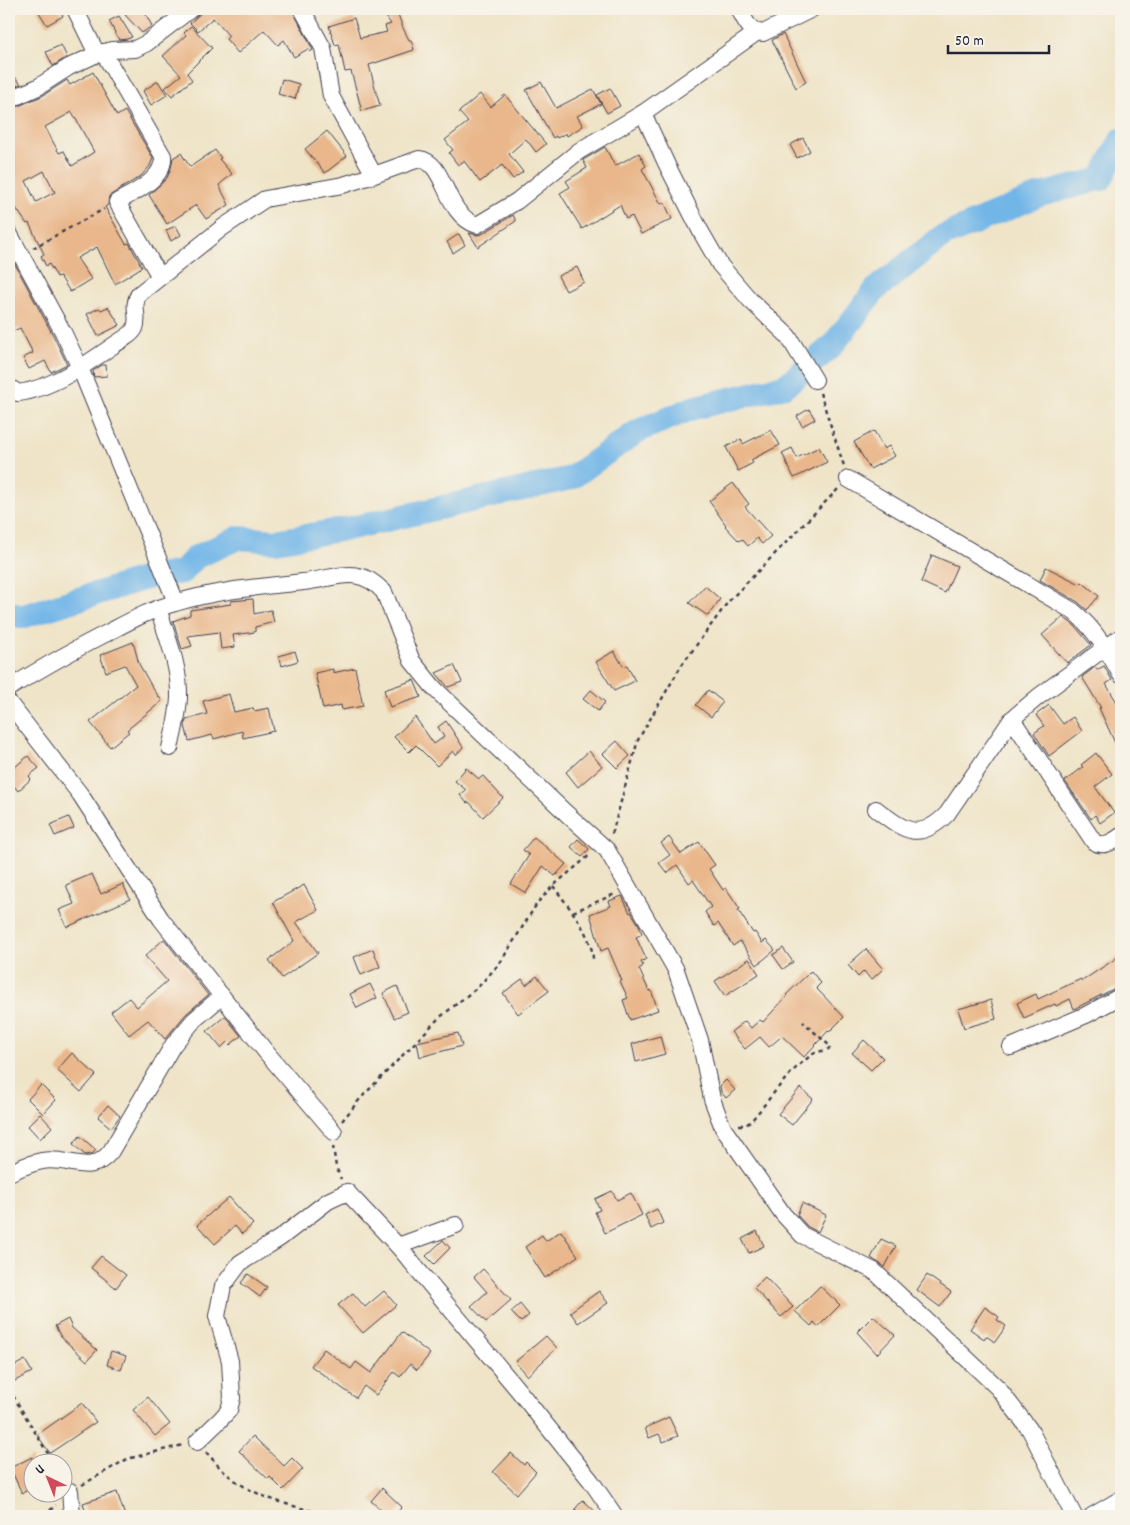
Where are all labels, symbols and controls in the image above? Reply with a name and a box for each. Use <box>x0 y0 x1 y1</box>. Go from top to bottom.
scale bar <box>948 22 1049 54</box>
text: 50 m <box>955 31 984 53</box>
north arrow <box>22 1452 72 1502</box>
text: U <box>31 1460 50 1480</box>

